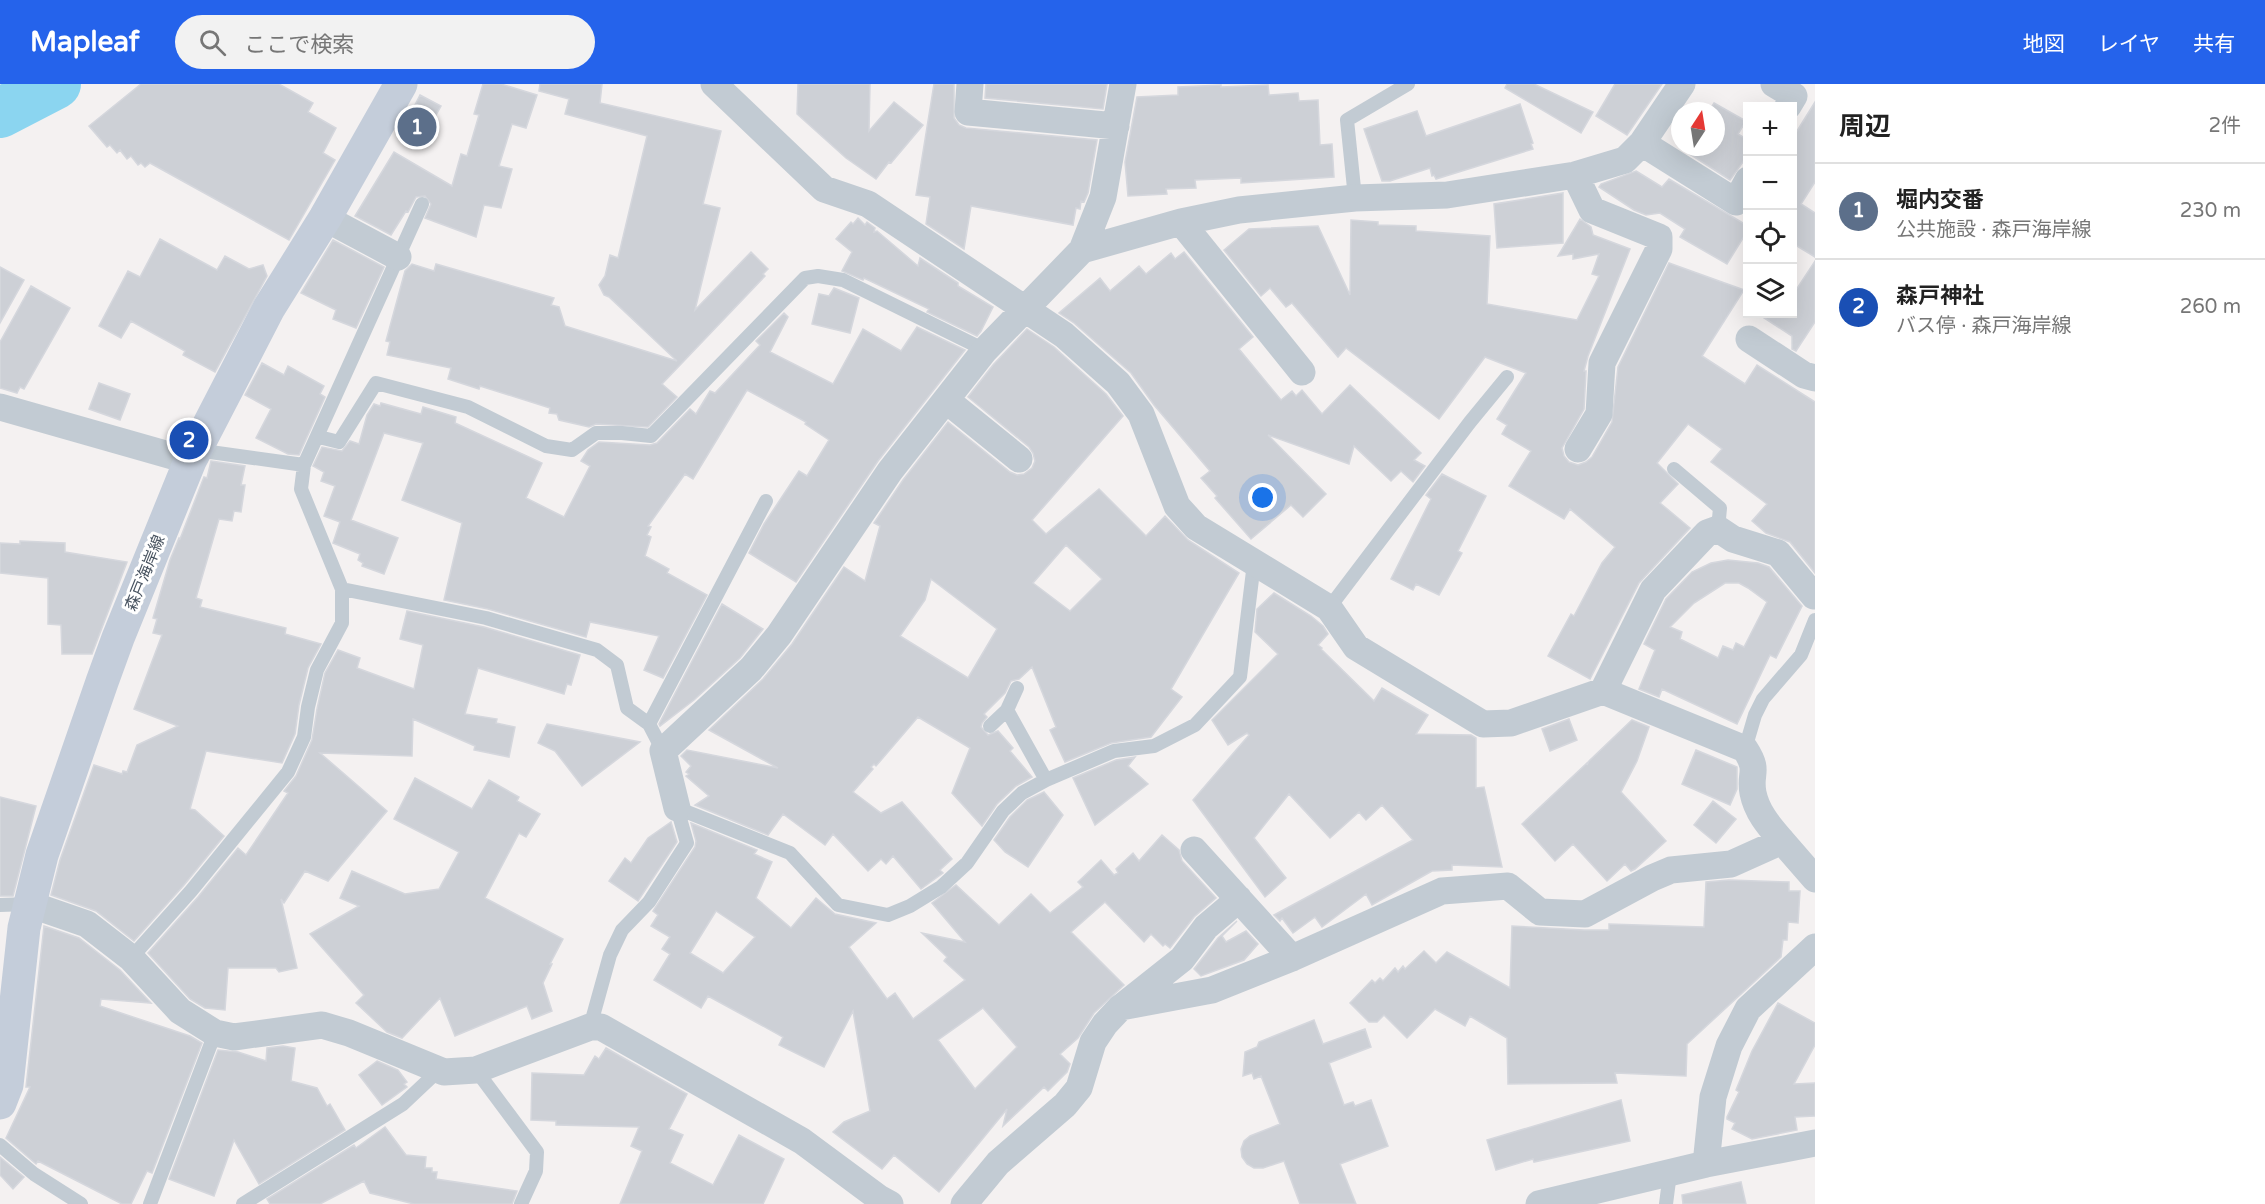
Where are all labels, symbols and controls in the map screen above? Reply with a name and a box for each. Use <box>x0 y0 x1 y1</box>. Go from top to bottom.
search box <box>175 15 595 69</box>
text: Mapleaf <box>30 25 139 59</box>
icon: search <box>196 26 229 59</box>
text: ここで検索 <box>244 32 354 58</box>
text: 地図 <box>2023 32 2065 57</box>
text: レイヤ <box>2098 32 2160 57</box>
text: 共有 <box>2193 32 2235 57</box>
north arrow <box>1671 102 1725 156</box>
map controls <box>1743 102 1797 318</box>
button: + <box>1743 102 1797 156</box>
pin: 1 <box>398 104 436 150</box>
text: 周辺 <box>1839 111 1891 142</box>
text: 2件 <box>2208 114 2241 138</box>
button: − <box>1743 156 1797 210</box>
text: 堀内交番 <box>1896 187 1984 213</box>
text: 1 <box>1852 199 1865 223</box>
text: 230 m <box>2180 199 2241 223</box>
button: locate <box>1743 210 1797 264</box>
text: 公共施設 · 森戸海岸線 <box>1896 218 2092 242</box>
button: layers <box>1743 264 1797 318</box>
text: 森戸神社 <box>1896 283 1984 309</box>
text: 2 <box>1852 295 1865 319</box>
text: 260 m <box>2180 295 2241 319</box>
text: バス停 · 森戸海岸線 <box>1896 314 2072 338</box>
pin: 2 <box>170 418 208 462</box>
your location <box>1248 483 1277 512</box>
street label: 森戸海岸線 <box>121 532 169 614</box>

